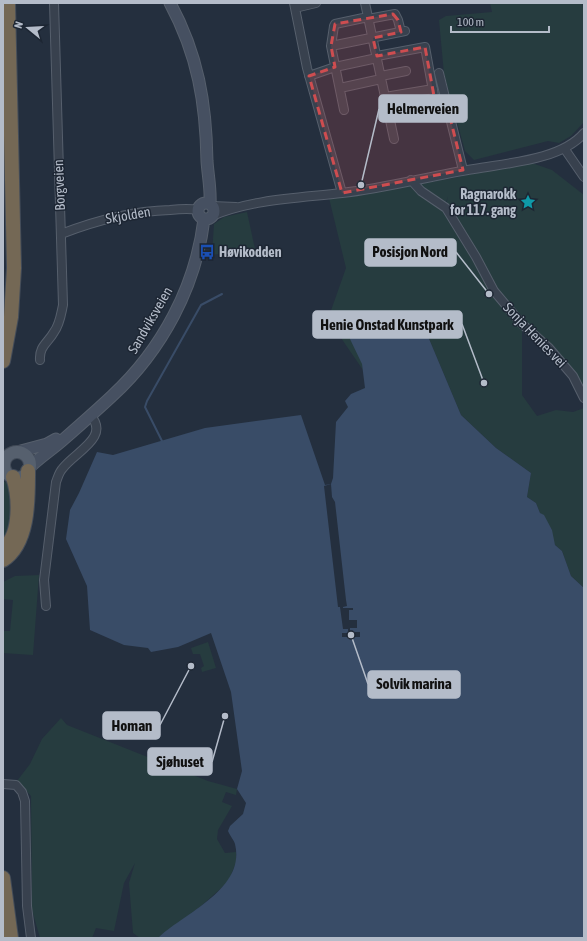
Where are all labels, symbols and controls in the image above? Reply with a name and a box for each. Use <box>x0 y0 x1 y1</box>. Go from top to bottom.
north arrow <box>8 8 48 48</box>
scale bar <box>451 8 549 34</box>
text: 100 m <box>457 15 484 29</box>
text: N <box>12 20 25 30</box>
callout: Helmerveien <box>379 95 467 122</box>
text: Helmerveien <box>387 100 459 117</box>
street label: Borgveien <box>50 159 68 211</box>
place label: Ragnarokk for 117. gang <box>449 186 517 218</box>
place icon: Ragnarokk for 117. gang <box>519 193 537 211</box>
street label: Skjolden <box>104 203 152 227</box>
callout: Posisjon Nord <box>365 239 456 266</box>
bus stop icon: Høvikodden <box>198 243 216 261</box>
text: Posisjon Nord <box>372 243 448 260</box>
place label: Høvikodden <box>219 244 282 260</box>
street label: Sandviksveien <box>125 284 175 356</box>
street label: Sonja Henies vei <box>500 299 570 371</box>
callout: Henie Onstad Kunstpark <box>313 311 462 338</box>
text: Henie Onstad Kunstpark <box>320 316 454 333</box>
callout: Solvik marina <box>368 671 460 698</box>
text: Solvik marina <box>376 675 452 692</box>
callout: Homan <box>103 712 160 739</box>
text: Homan <box>112 717 152 734</box>
callout: Sjøhuset <box>148 748 212 775</box>
text: Sjøhuset <box>156 753 205 770</box>

